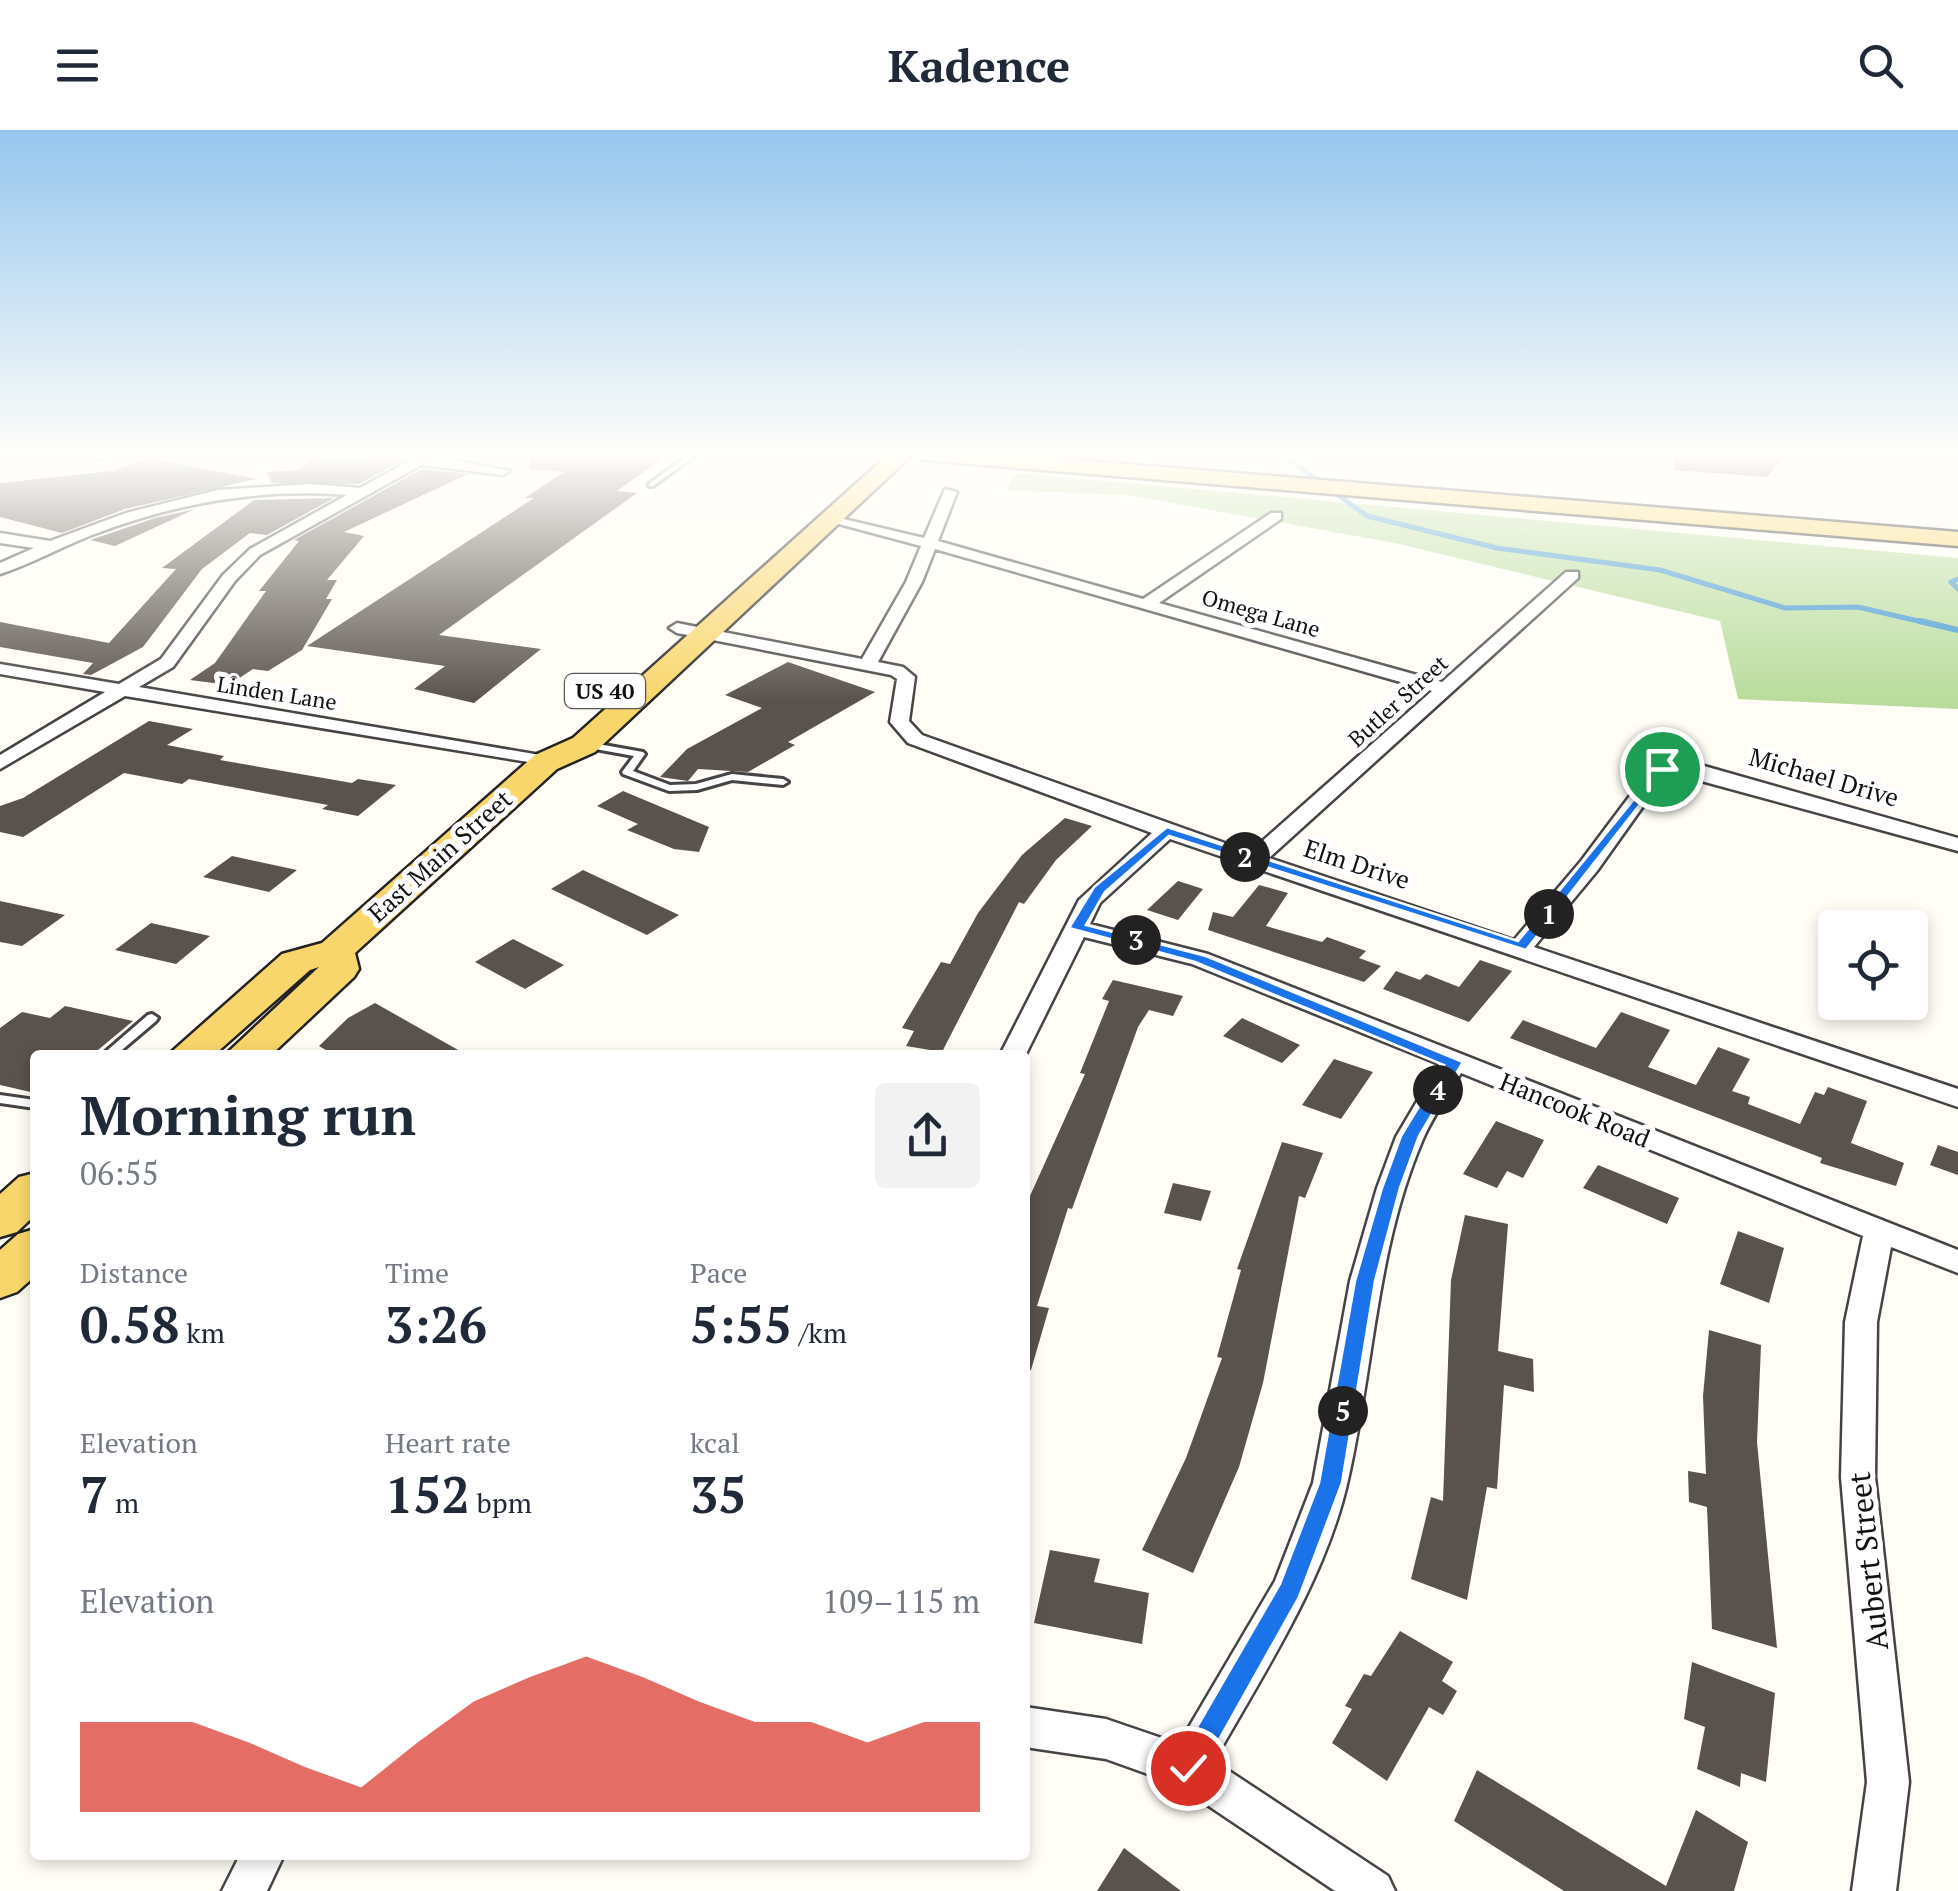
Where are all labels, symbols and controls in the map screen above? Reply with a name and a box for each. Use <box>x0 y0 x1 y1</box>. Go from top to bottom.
text: Kadence <box>888 35 1070 95</box>
icon: menu <box>50 38 105 93</box>
icon: search <box>1853 38 1908 93</box>
street label: Omega Lane <box>1199 582 1324 643</box>
street label: Butler Street <box>1342 648 1454 753</box>
street label: Linden Lane <box>215 669 339 716</box>
road number: US 40 <box>565 674 645 708</box>
pin <box>1620 727 1705 812</box>
street label: Michael Drive <box>1746 739 1903 814</box>
icon: arrive <box>1635 742 1690 797</box>
street label: East Main Street <box>361 782 519 929</box>
street label: Elm Drive <box>1300 831 1414 896</box>
pin: 2 <box>1220 832 1270 882</box>
text: 2 <box>1237 838 1253 875</box>
pin: 1 <box>1524 889 1574 939</box>
text: 1 <box>1541 895 1557 932</box>
map controls <box>1818 910 1928 1020</box>
button: locate <box>1818 910 1928 1020</box>
pin: 3 <box>1111 915 1161 965</box>
text: 3 <box>1128 921 1144 958</box>
street label: Hancook Road <box>1495 1064 1655 1155</box>
pin: 4 <box>1413 1065 1463 1115</box>
text: 4 <box>1430 1071 1446 1108</box>
text: Morning run <box>80 1078 416 1151</box>
button: share <box>875 1083 980 1188</box>
text: 06:55 <box>80 1152 159 1194</box>
text: Distance <box>80 1254 188 1291</box>
text: Time <box>385 1254 449 1291</box>
text: Pace <box>690 1254 747 1291</box>
text: 0.58 <box>80 1291 180 1357</box>
text: 3:26 <box>385 1291 487 1357</box>
text: 5:55 <box>690 1291 792 1357</box>
text: km <box>180 1314 225 1351</box>
text: /km <box>792 1314 847 1351</box>
pin: 5 <box>1318 1386 1368 1436</box>
text: 5 <box>1335 1392 1351 1429</box>
text: Elevation <box>80 1424 198 1461</box>
text: Heart rate <box>385 1424 511 1461</box>
text: kcal <box>690 1424 740 1461</box>
text: 7 <box>80 1461 108 1527</box>
text: 152 <box>385 1461 470 1527</box>
text: 35 <box>690 1461 747 1527</box>
street label: Aubert Street <box>1839 1470 1897 1652</box>
text: m <box>108 1484 139 1521</box>
text: bpm <box>470 1484 532 1521</box>
text: Elevation <box>80 1580 214 1622</box>
text: 109–115 m <box>822 1580 980 1622</box>
pin <box>1146 1726 1231 1811</box>
icon: check <box>1161 1741 1216 1796</box>

